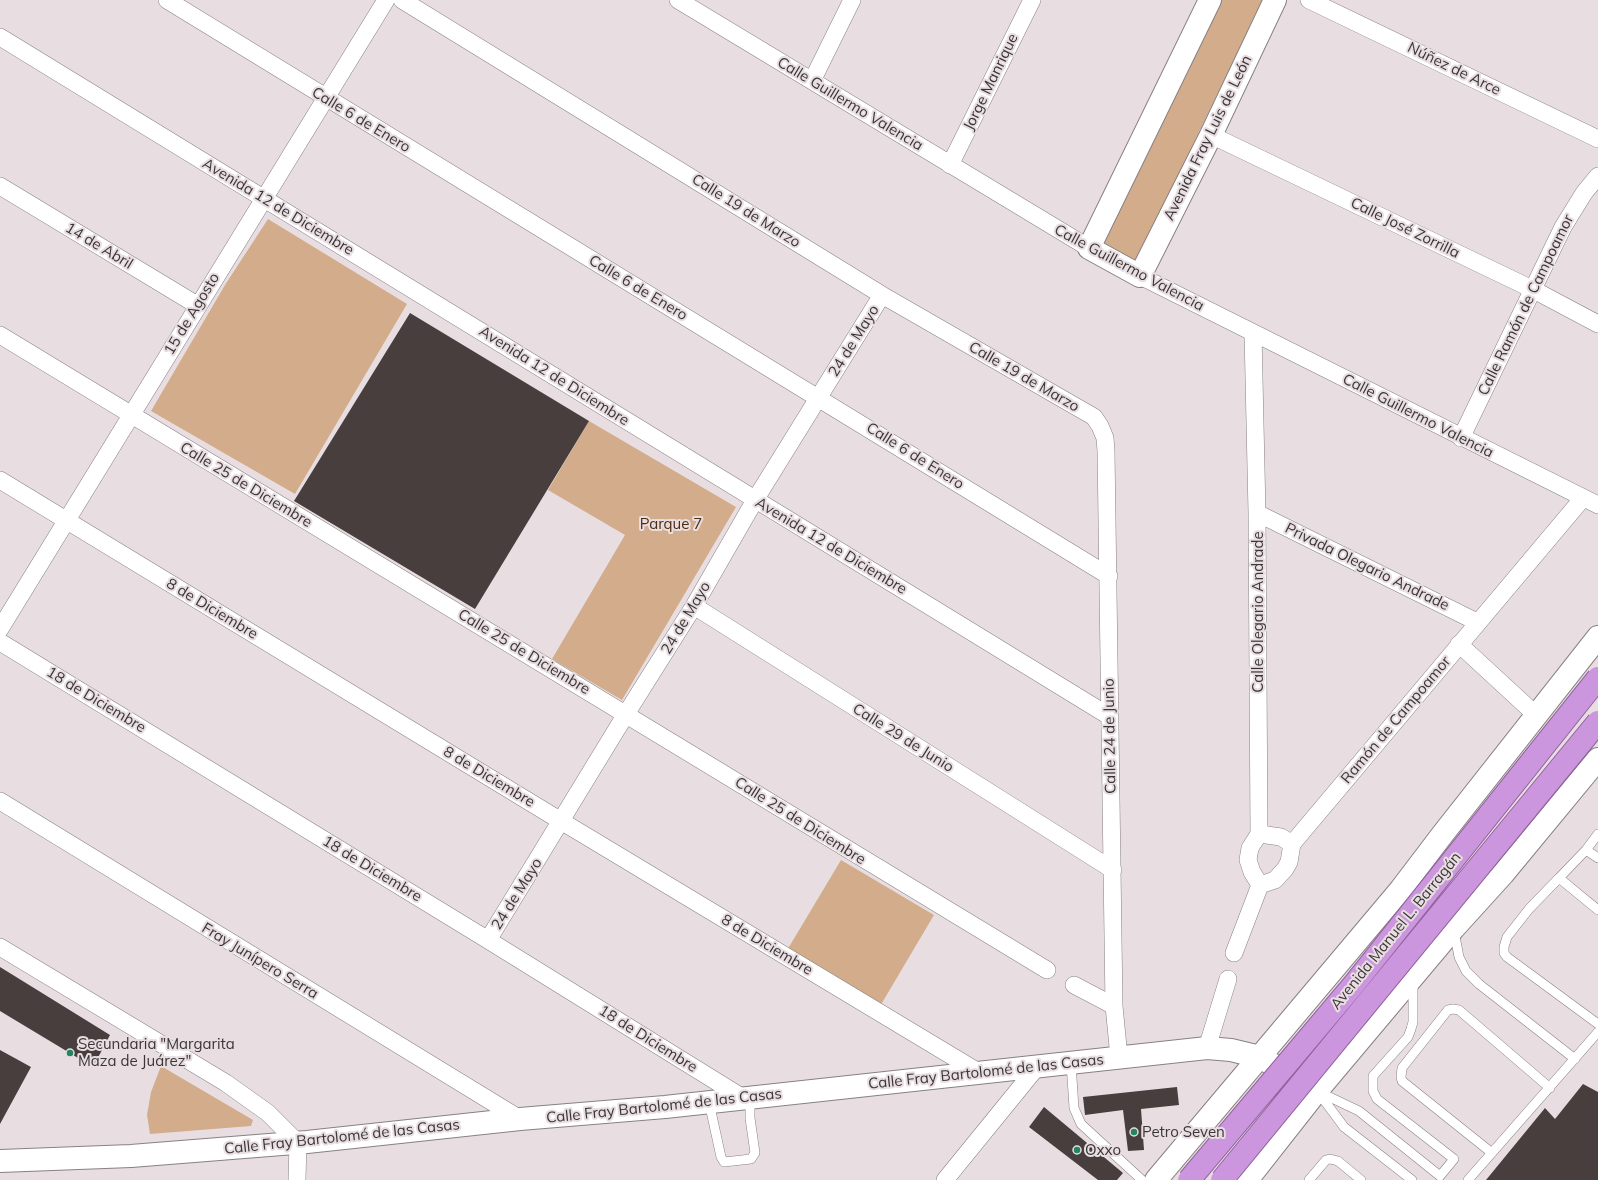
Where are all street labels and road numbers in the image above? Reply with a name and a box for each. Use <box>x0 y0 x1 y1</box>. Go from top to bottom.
street label: Jorge Manrique <box>960 31 1022 133</box>
street label: Núñez de Arce <box>1405 39 1503 99</box>
street label: Avenida Fray Luis de León <box>1160 52 1256 224</box>
street label: Calle Guillermo Valencia <box>774 53 926 155</box>
street label: Calle 6 de Enero <box>308 83 414 157</box>
street label: Avenida 12 de Diciembre <box>199 155 357 259</box>
street label: Calle 19 de Marzo <box>688 170 804 252</box>
street label: Calle José Zorrilla <box>1348 194 1462 262</box>
street label: Calle Ramón de Campoamor <box>1474 212 1578 398</box>
street label: 14 de Abril <box>62 219 136 273</box>
street label: Calle Guillermo Valencia <box>1051 221 1207 315</box>
street label: Calle 6 de Enero <box>585 251 691 325</box>
street label: 15 de Agosto <box>160 270 224 358</box>
street label: 24 de Mayo <box>825 302 883 380</box>
street label: Avenida 12 de Diciembre <box>476 322 632 430</box>
street label: Calle 19 de Marzo <box>965 338 1083 416</box>
street label: Calle Guillermo Valencia <box>1340 370 1496 462</box>
street label: Calle 6 de Enero <box>863 419 967 493</box>
street label: Calle 25 de Diciembre <box>177 438 315 532</box>
street label: Avenida 12 de Diciembre <box>752 494 910 598</box>
street label: Privada Olegario Andrade <box>1282 519 1452 615</box>
street label: Calle Olegario Andrade <box>1249 531 1267 693</box>
street label: 8 de Diciembre <box>163 575 261 643</box>
street label: 24 de Mayo <box>657 579 715 657</box>
street label: Calle 25 de Diciembre <box>455 605 593 699</box>
street label: Ramón de Campoamor <box>1337 653 1455 787</box>
street label: 18 de Diciembre <box>43 663 149 737</box>
street label: Calle 24 de Junio <box>1100 678 1120 794</box>
street label: Calle 29 de Junio <box>849 700 957 776</box>
street label: 8 de Diciembre <box>440 743 538 811</box>
street label: Calle 25 de Diciembre <box>731 773 869 869</box>
street label: 18 de Diciembre <box>319 832 425 906</box>
street label: Avenida Manuel L. Barragán <box>1327 849 1465 1013</box>
street label: 24 de Mayo <box>488 855 546 933</box>
street label: 8 de Diciembre <box>718 911 816 979</box>
street label: Fray Junípero Serra <box>198 919 322 1003</box>
street label: 18 de Diciembre <box>595 1002 701 1076</box>
street label: Calle Fray Bartolomé de las Casas <box>867 1051 1105 1093</box>
street label: Calle Fray Bartolomé de las Casas <box>545 1085 783 1127</box>
street label: Calle Fray Bartolomé de las Casas <box>223 1116 461 1158</box>

